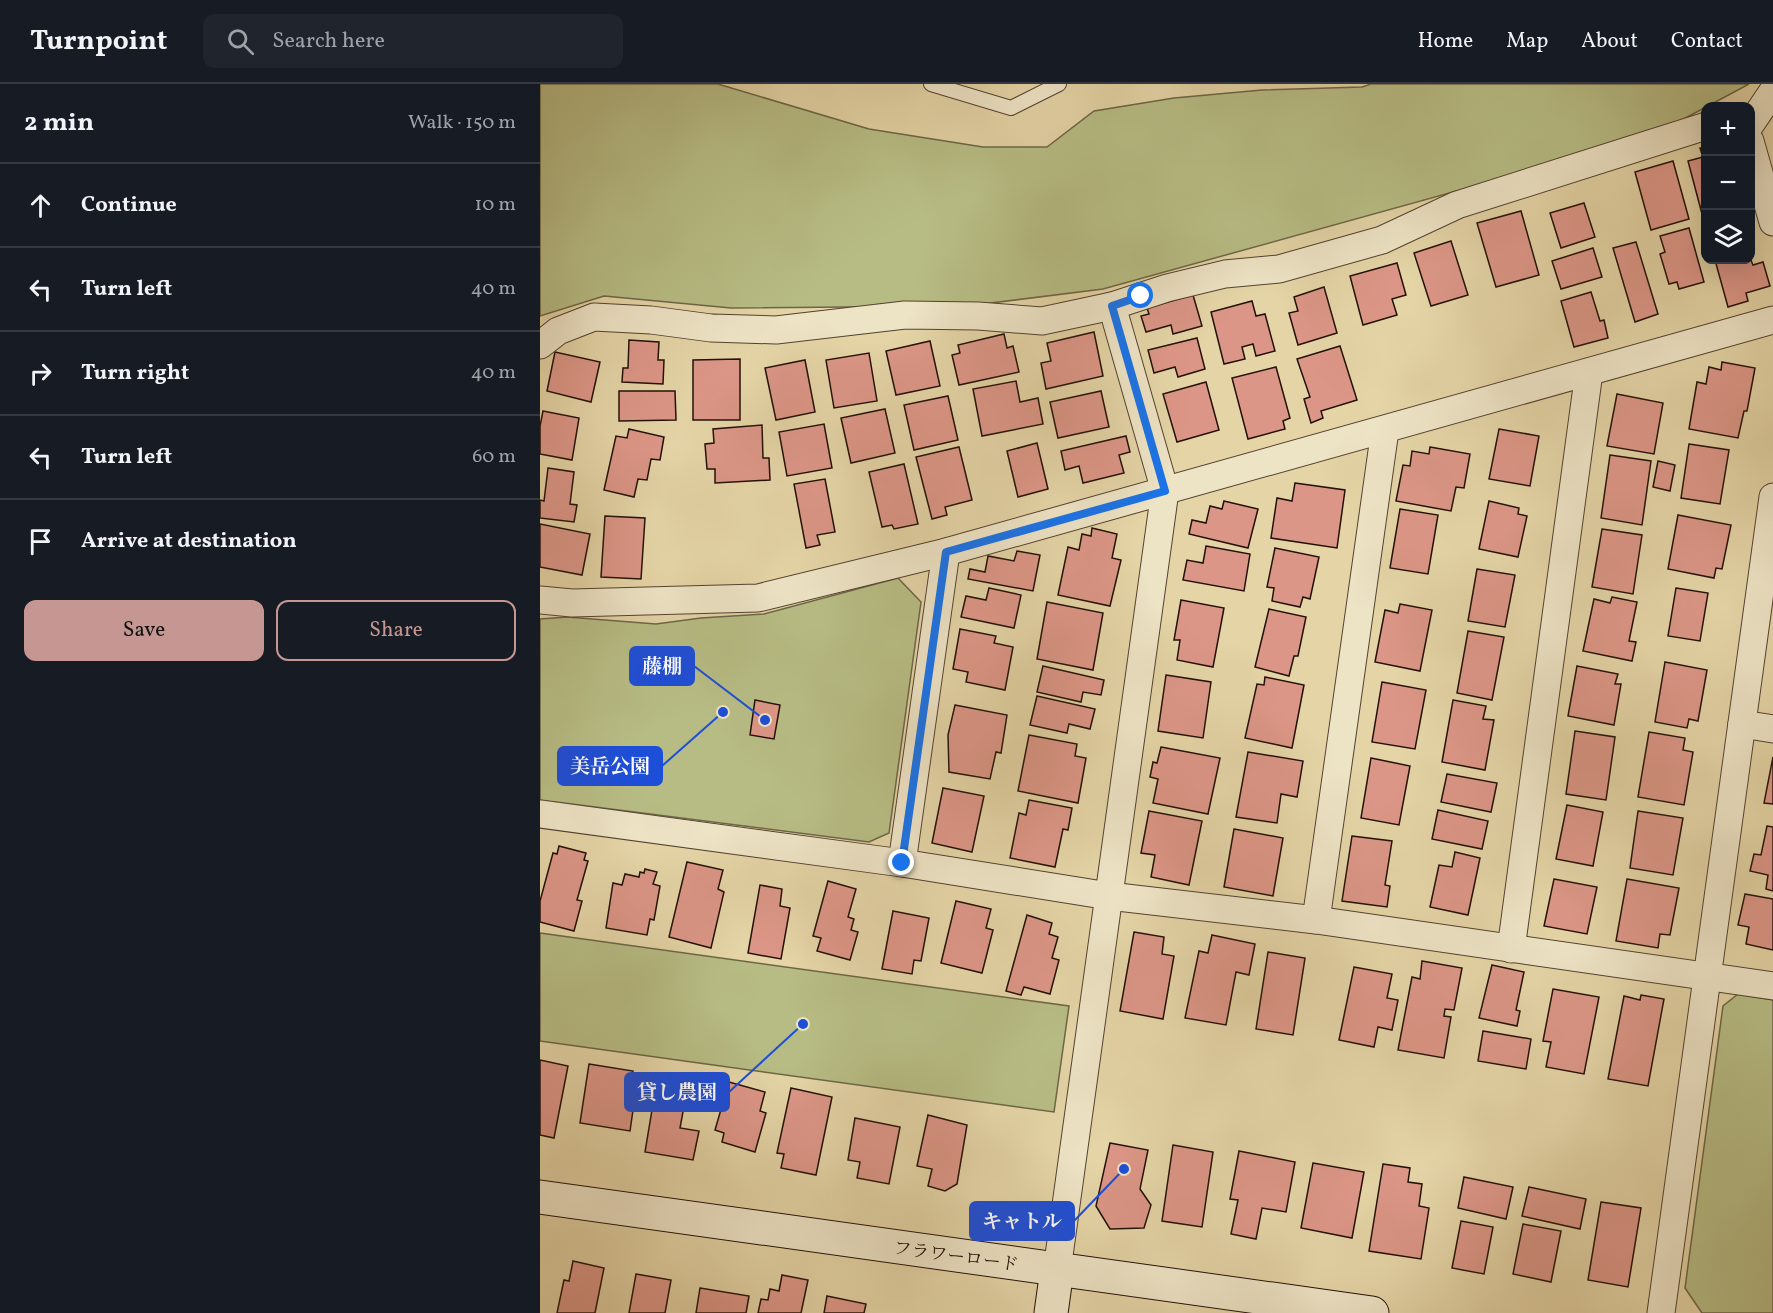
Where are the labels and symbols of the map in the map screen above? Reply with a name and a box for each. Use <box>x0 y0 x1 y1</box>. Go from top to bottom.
route start <box>1127 282 1153 308</box>
callout: 藤棚 <box>630 647 694 685</box>
text: 藤棚 <box>642 654 682 682</box>
callout: 美岳公園 <box>558 747 662 785</box>
text: 美岳公園 <box>570 754 650 782</box>
route end <box>888 849 914 875</box>
callout: 貸し農園 <box>625 1073 729 1111</box>
text: 貸し農園 <box>637 1080 717 1108</box>
callout: キャトル <box>970 1202 1074 1240</box>
text: キャトル <box>982 1209 1062 1237</box>
street label: フラワーロード <box>892 1236 1020 1279</box>

